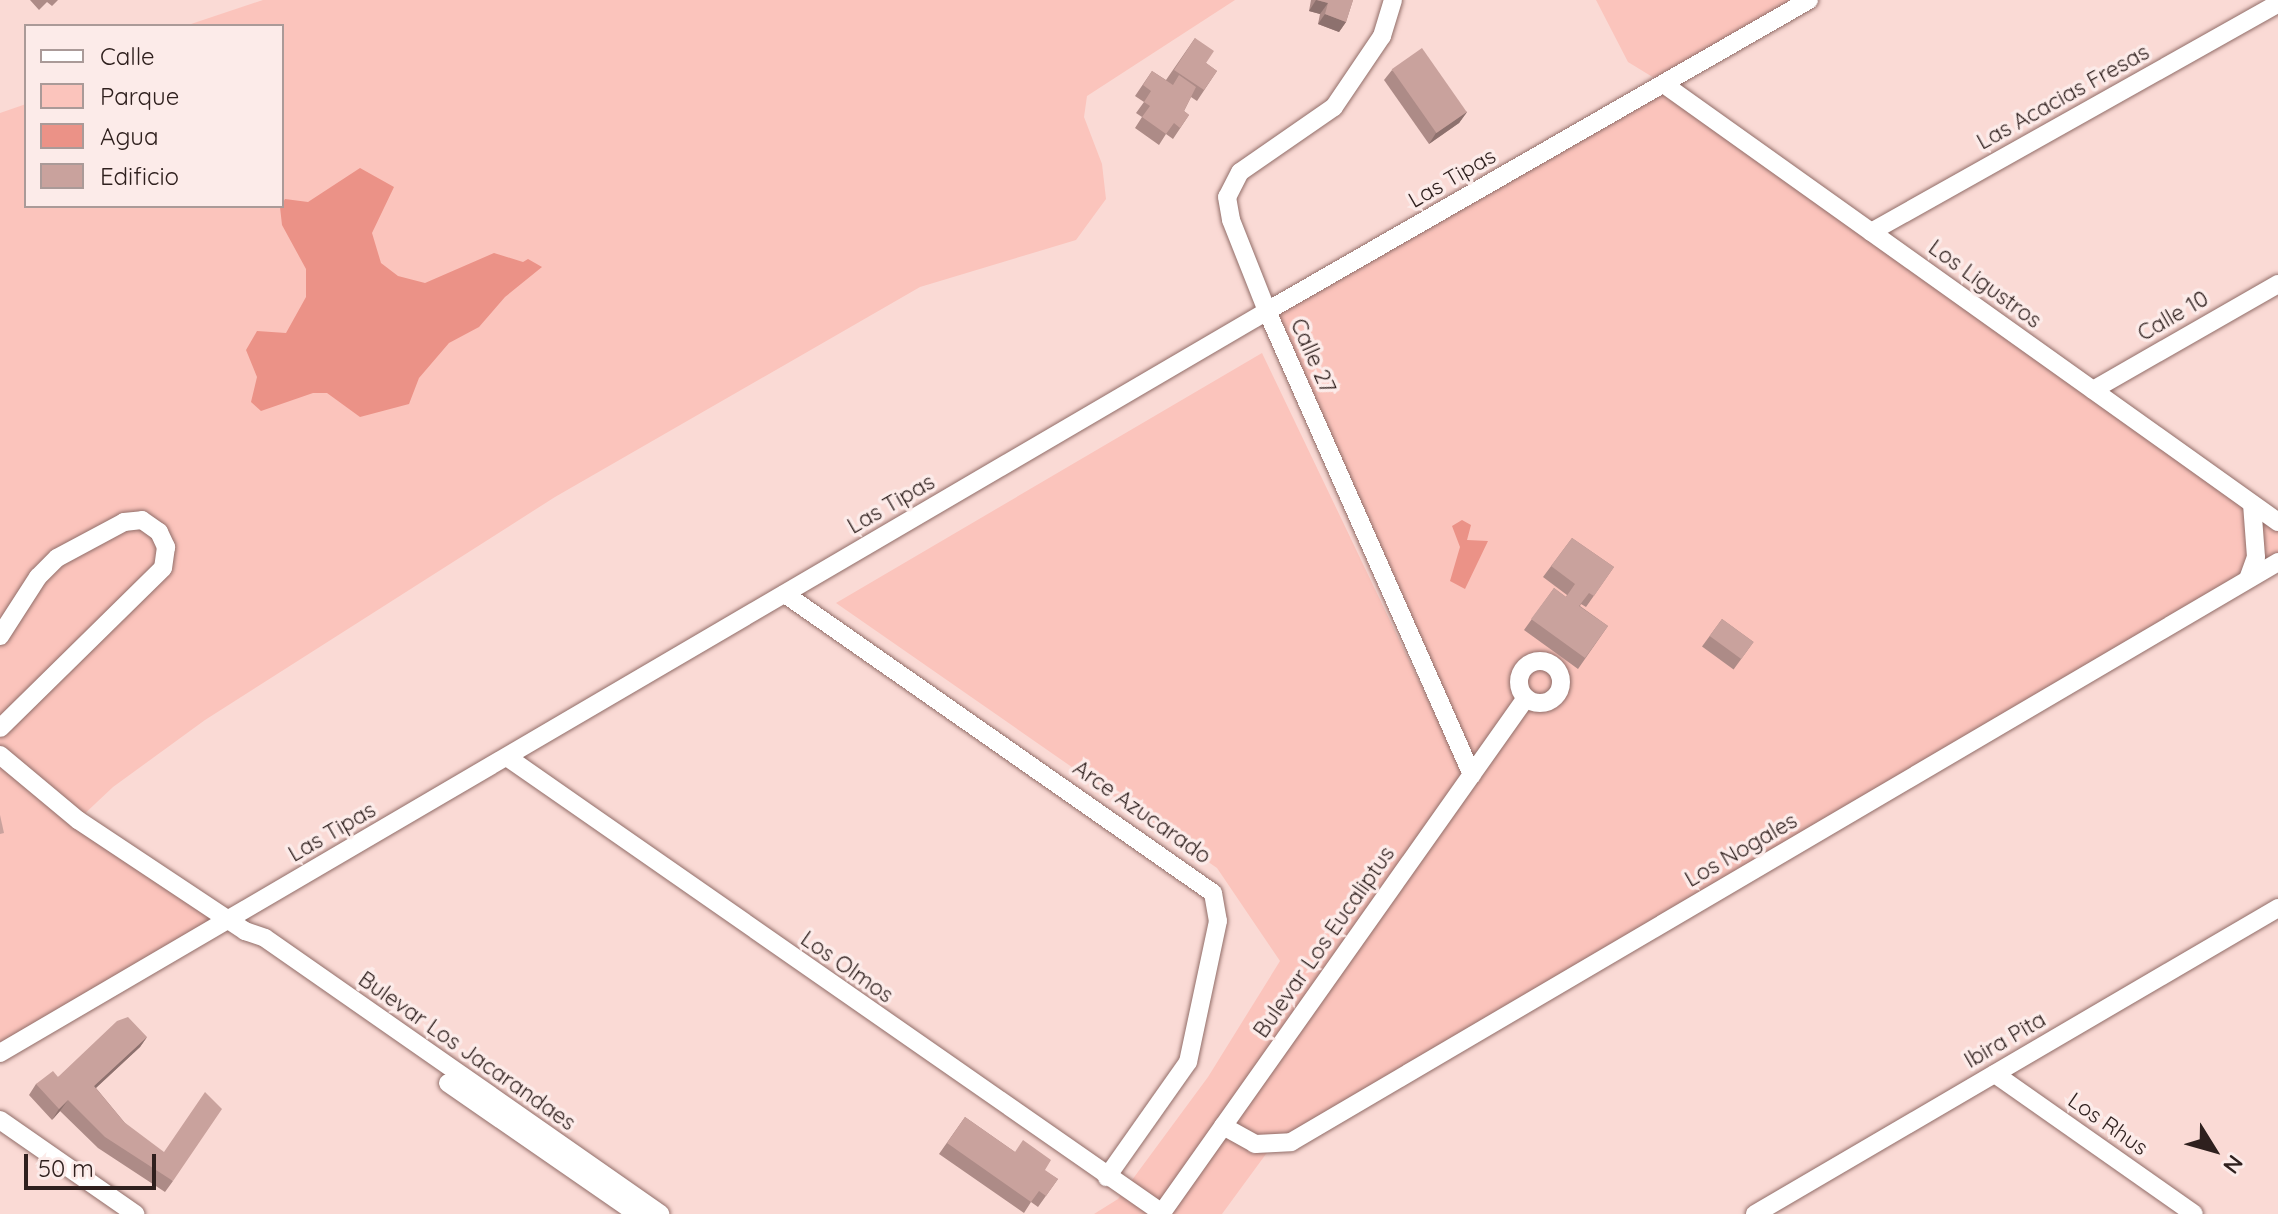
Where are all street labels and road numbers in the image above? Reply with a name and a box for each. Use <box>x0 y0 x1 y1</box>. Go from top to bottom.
street label: Las Acacias Fresas <box>1972 39 2154 155</box>
street label: Las Tipas <box>1404 142 1500 214</box>
street label: Los Ligustros <box>1923 234 2047 334</box>
street label: Calle 10 <box>2133 285 2213 347</box>
street label: Calle 27 <box>1285 315 1341 397</box>
street label: Las Tipas <box>843 468 939 540</box>
street label: Arce Azucarado <box>1068 755 1216 869</box>
street label: Las Tipas <box>284 796 380 868</box>
street label: Los Nogales <box>1680 807 1802 893</box>
street label: Bulevar Los Eucaliptus <box>1248 841 1400 1043</box>
street label: Los Olmos <box>796 926 898 1008</box>
street label: Bulevar Los Jacarandaes <box>353 966 581 1136</box>
street label: Ibira Pita <box>1960 1006 2050 1074</box>
street label: Los Rhus <box>2063 1087 2153 1161</box>

